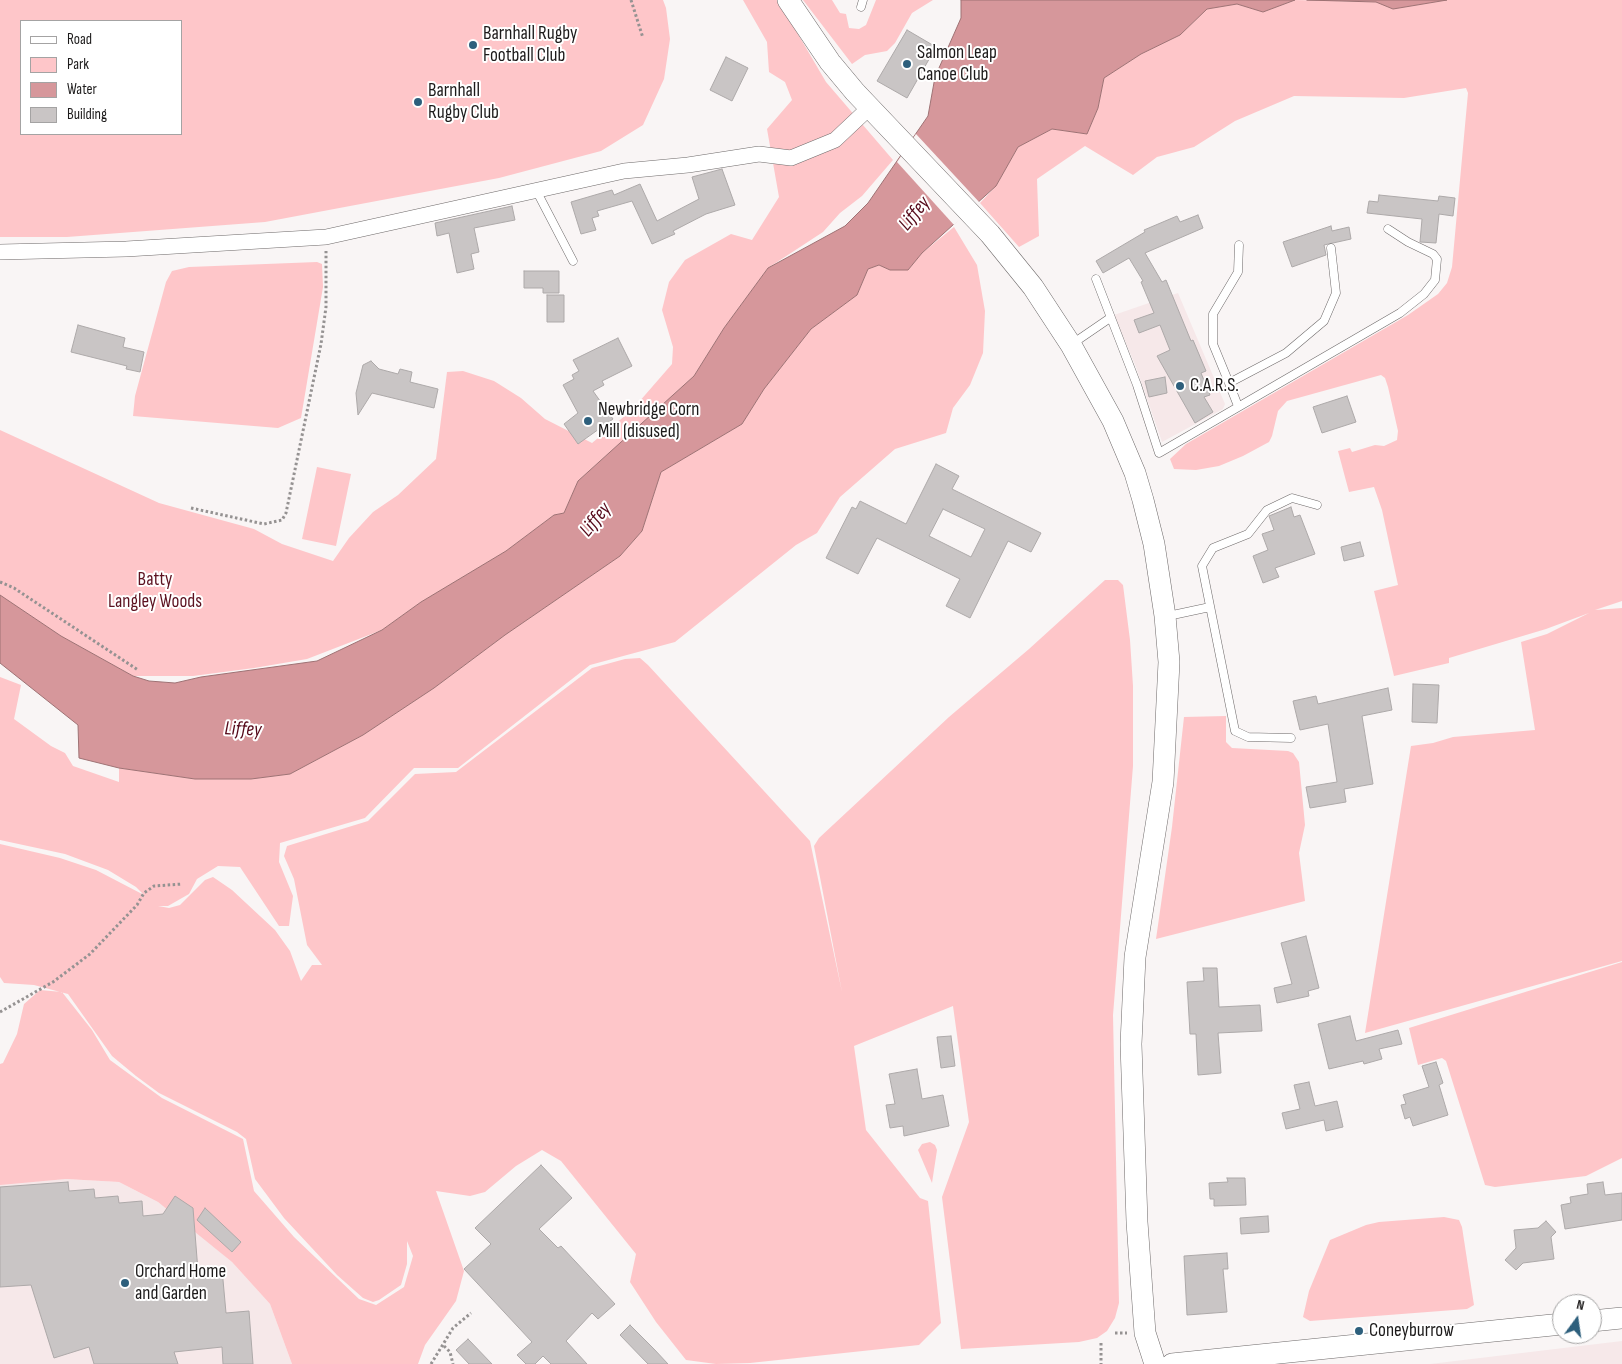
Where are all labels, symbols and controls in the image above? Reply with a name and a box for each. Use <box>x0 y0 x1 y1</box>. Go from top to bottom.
legend <box>20 20 182 135</box>
place label: Barnhall Rugby Football Club <box>483 23 577 67</box>
text: Road <box>67 30 92 49</box>
marker: Barnhall Rugby Football Club <box>467 39 479 51</box>
place label: Salmon Leap Canoe Club <box>917 42 997 86</box>
text: Park <box>67 55 89 74</box>
marker: Salmon Leap Canoe Club <box>901 58 913 70</box>
text: Water <box>67 80 97 99</box>
place label: Barnhall Rugby Club <box>428 80 499 124</box>
marker: Barnhall Rugby Club <box>412 96 424 108</box>
text: Building <box>67 105 107 124</box>
water label: Liffey <box>894 192 936 236</box>
place label: C.A.R.S. <box>1190 375 1239 397</box>
marker: C.A.R.S. <box>1174 380 1186 392</box>
place label: Newbridge Corn Mill (disused) <box>598 399 699 443</box>
marker: Newbridge Corn Mill (disused) <box>582 415 594 427</box>
water label: Liffey <box>575 498 617 542</box>
park label: Batty Langley Woods <box>108 569 202 613</box>
water label: Liffey <box>224 717 262 743</box>
place label: Orchard Home and Garden <box>135 1261 226 1305</box>
marker: Orchard Home and Garden <box>119 1277 131 1289</box>
north arrow <box>1552 1294 1602 1344</box>
text: N <box>1575 1296 1586 1314</box>
place label: Coneyburrow <box>1369 1320 1454 1342</box>
marker: Coneyburrow <box>1353 1325 1365 1337</box>

